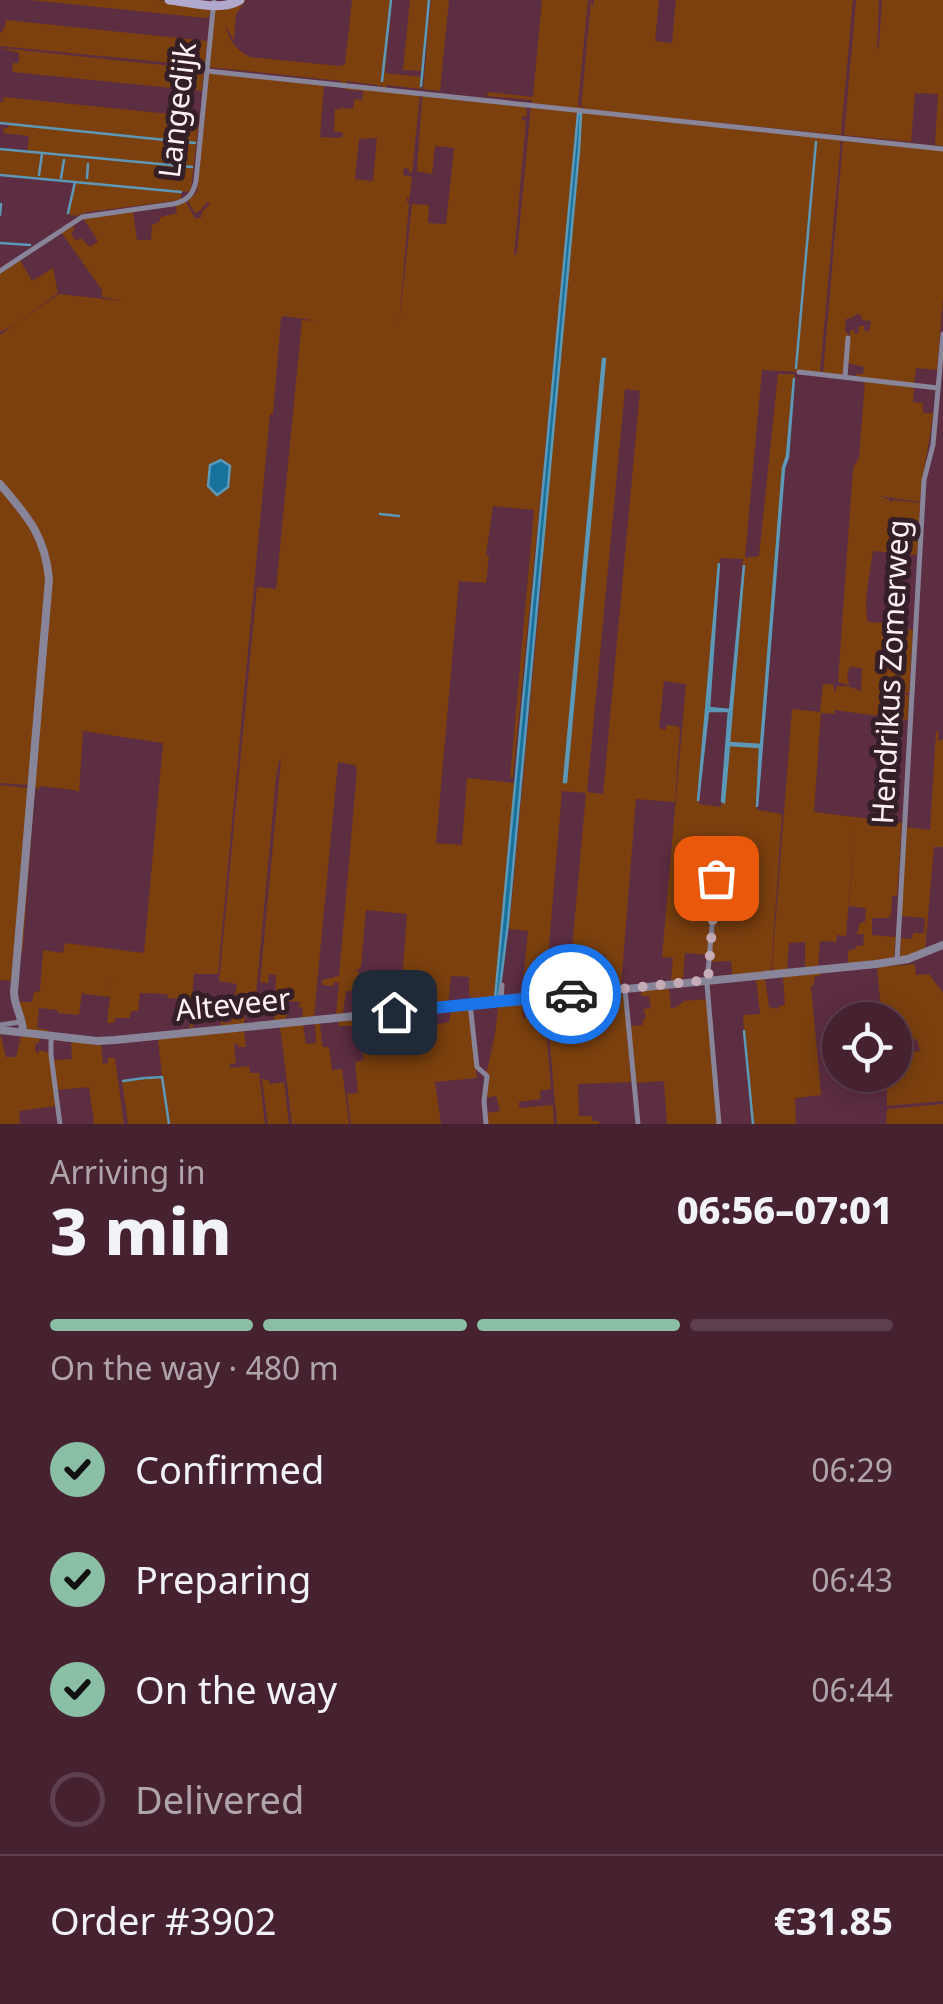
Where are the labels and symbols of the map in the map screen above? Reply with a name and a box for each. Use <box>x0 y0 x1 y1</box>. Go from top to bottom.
street label: Langedijk <box>148 40 205 180</box>
street label: Hendrikus Zomerweg <box>861 519 918 825</box>
pin <box>674 836 759 921</box>
courier <box>521 944 621 1044</box>
pin <box>352 970 437 1055</box>
street label: Alteveer <box>173 977 292 1030</box>

